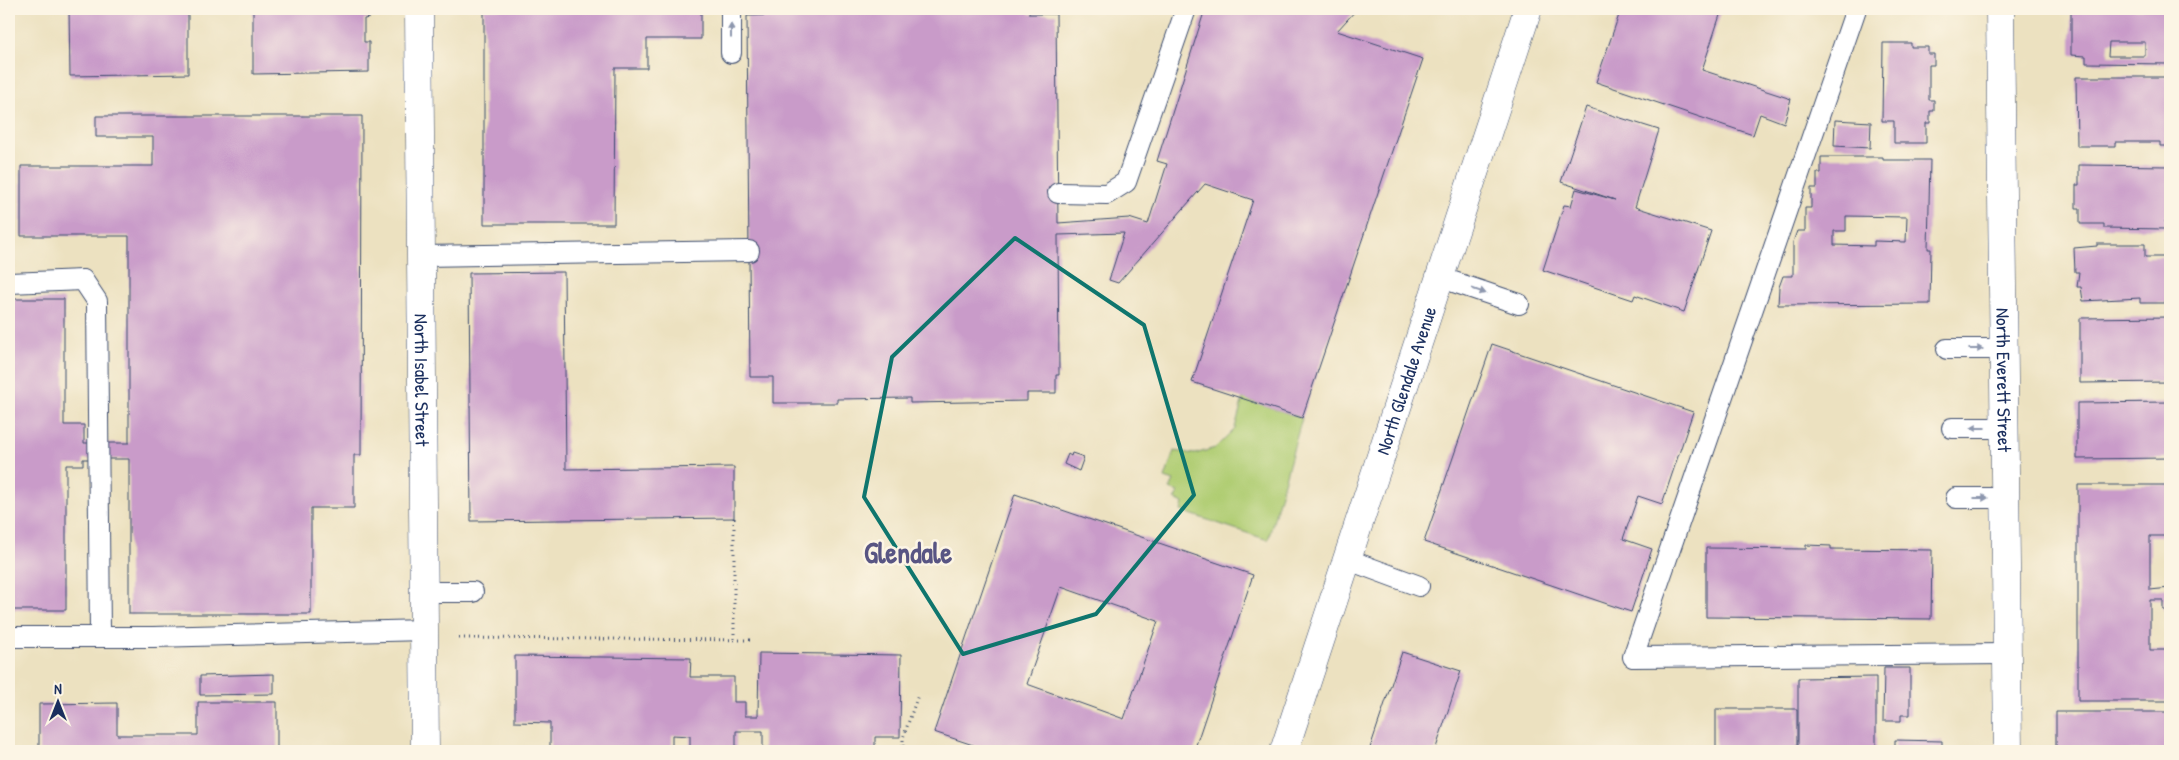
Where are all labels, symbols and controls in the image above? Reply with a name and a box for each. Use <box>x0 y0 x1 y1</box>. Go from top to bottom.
one-way arrow <box>727 22 735 38</box>
one-way arrow <box>1472 287 1487 295</box>
street label: North Glendale Avenue <box>1369 303 1442 458</box>
street label: North Everett Street <box>1990 308 2018 453</box>
street label: North Isabel Street <box>408 314 436 447</box>
one-way arrow <box>1968 345 1984 353</box>
one-way arrow <box>1970 424 1986 432</box>
one-way arrow <box>1973 494 1989 502</box>
district label: Glendale <box>864 533 953 572</box>
north arrow <box>32 678 82 728</box>
text: N <box>54 679 62 698</box>

